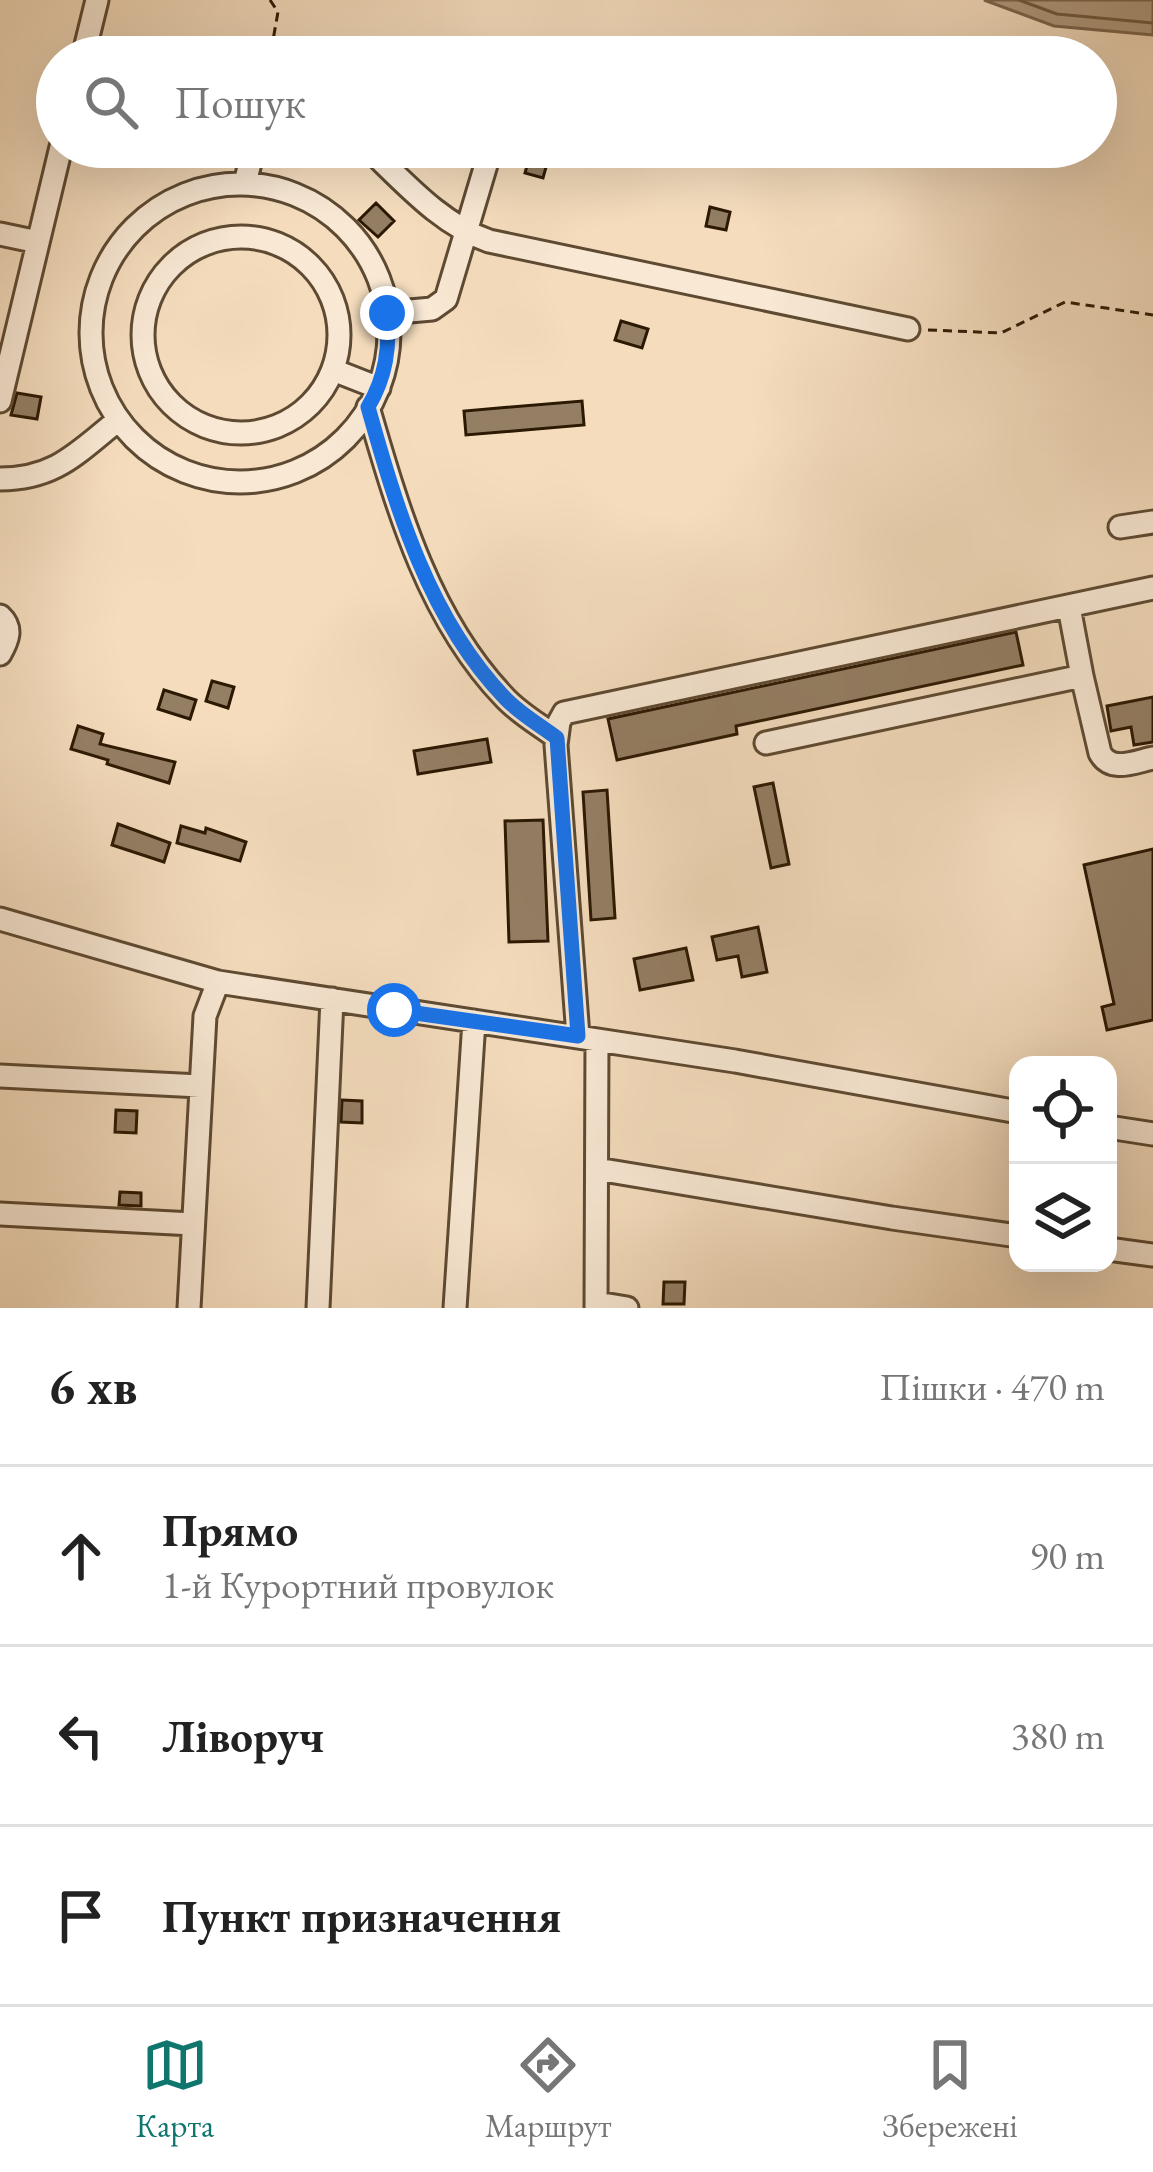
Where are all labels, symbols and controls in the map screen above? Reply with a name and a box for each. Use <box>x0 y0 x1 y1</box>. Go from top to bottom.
search box <box>36 36 1117 168</box>
icon: search <box>78 69 144 135</box>
text: Пошук <box>174 73 306 131</box>
route end <box>360 286 414 340</box>
route start <box>367 983 421 1037</box>
map controls <box>1009 1056 1117 1272</box>
button: locate <box>1009 1056 1117 1164</box>
button: layers <box>1009 1164 1117 1272</box>
text: 6 хв <box>48 1353 137 1419</box>
text: Пішки · 470 m <box>879 1361 1105 1412</box>
text: Прямо <box>162 1501 298 1559</box>
icon: ahead <box>48 1523 114 1589</box>
text: 90 m <box>1029 1530 1105 1581</box>
text: 1-й Курортний провулок <box>162 1559 554 1610</box>
icon: left <box>48 1703 114 1769</box>
text: Ліворуч <box>162 1707 324 1765</box>
text: 380 m <box>1011 1710 1105 1761</box>
icon: arrive <box>48 1883 114 1949</box>
text: Пункт призначення <box>162 1887 561 1945</box>
tab: Карта <box>135 2032 214 2147</box>
tab: Маршрут <box>485 2032 611 2147</box>
tab: Збережені <box>882 2032 1018 2147</box>

